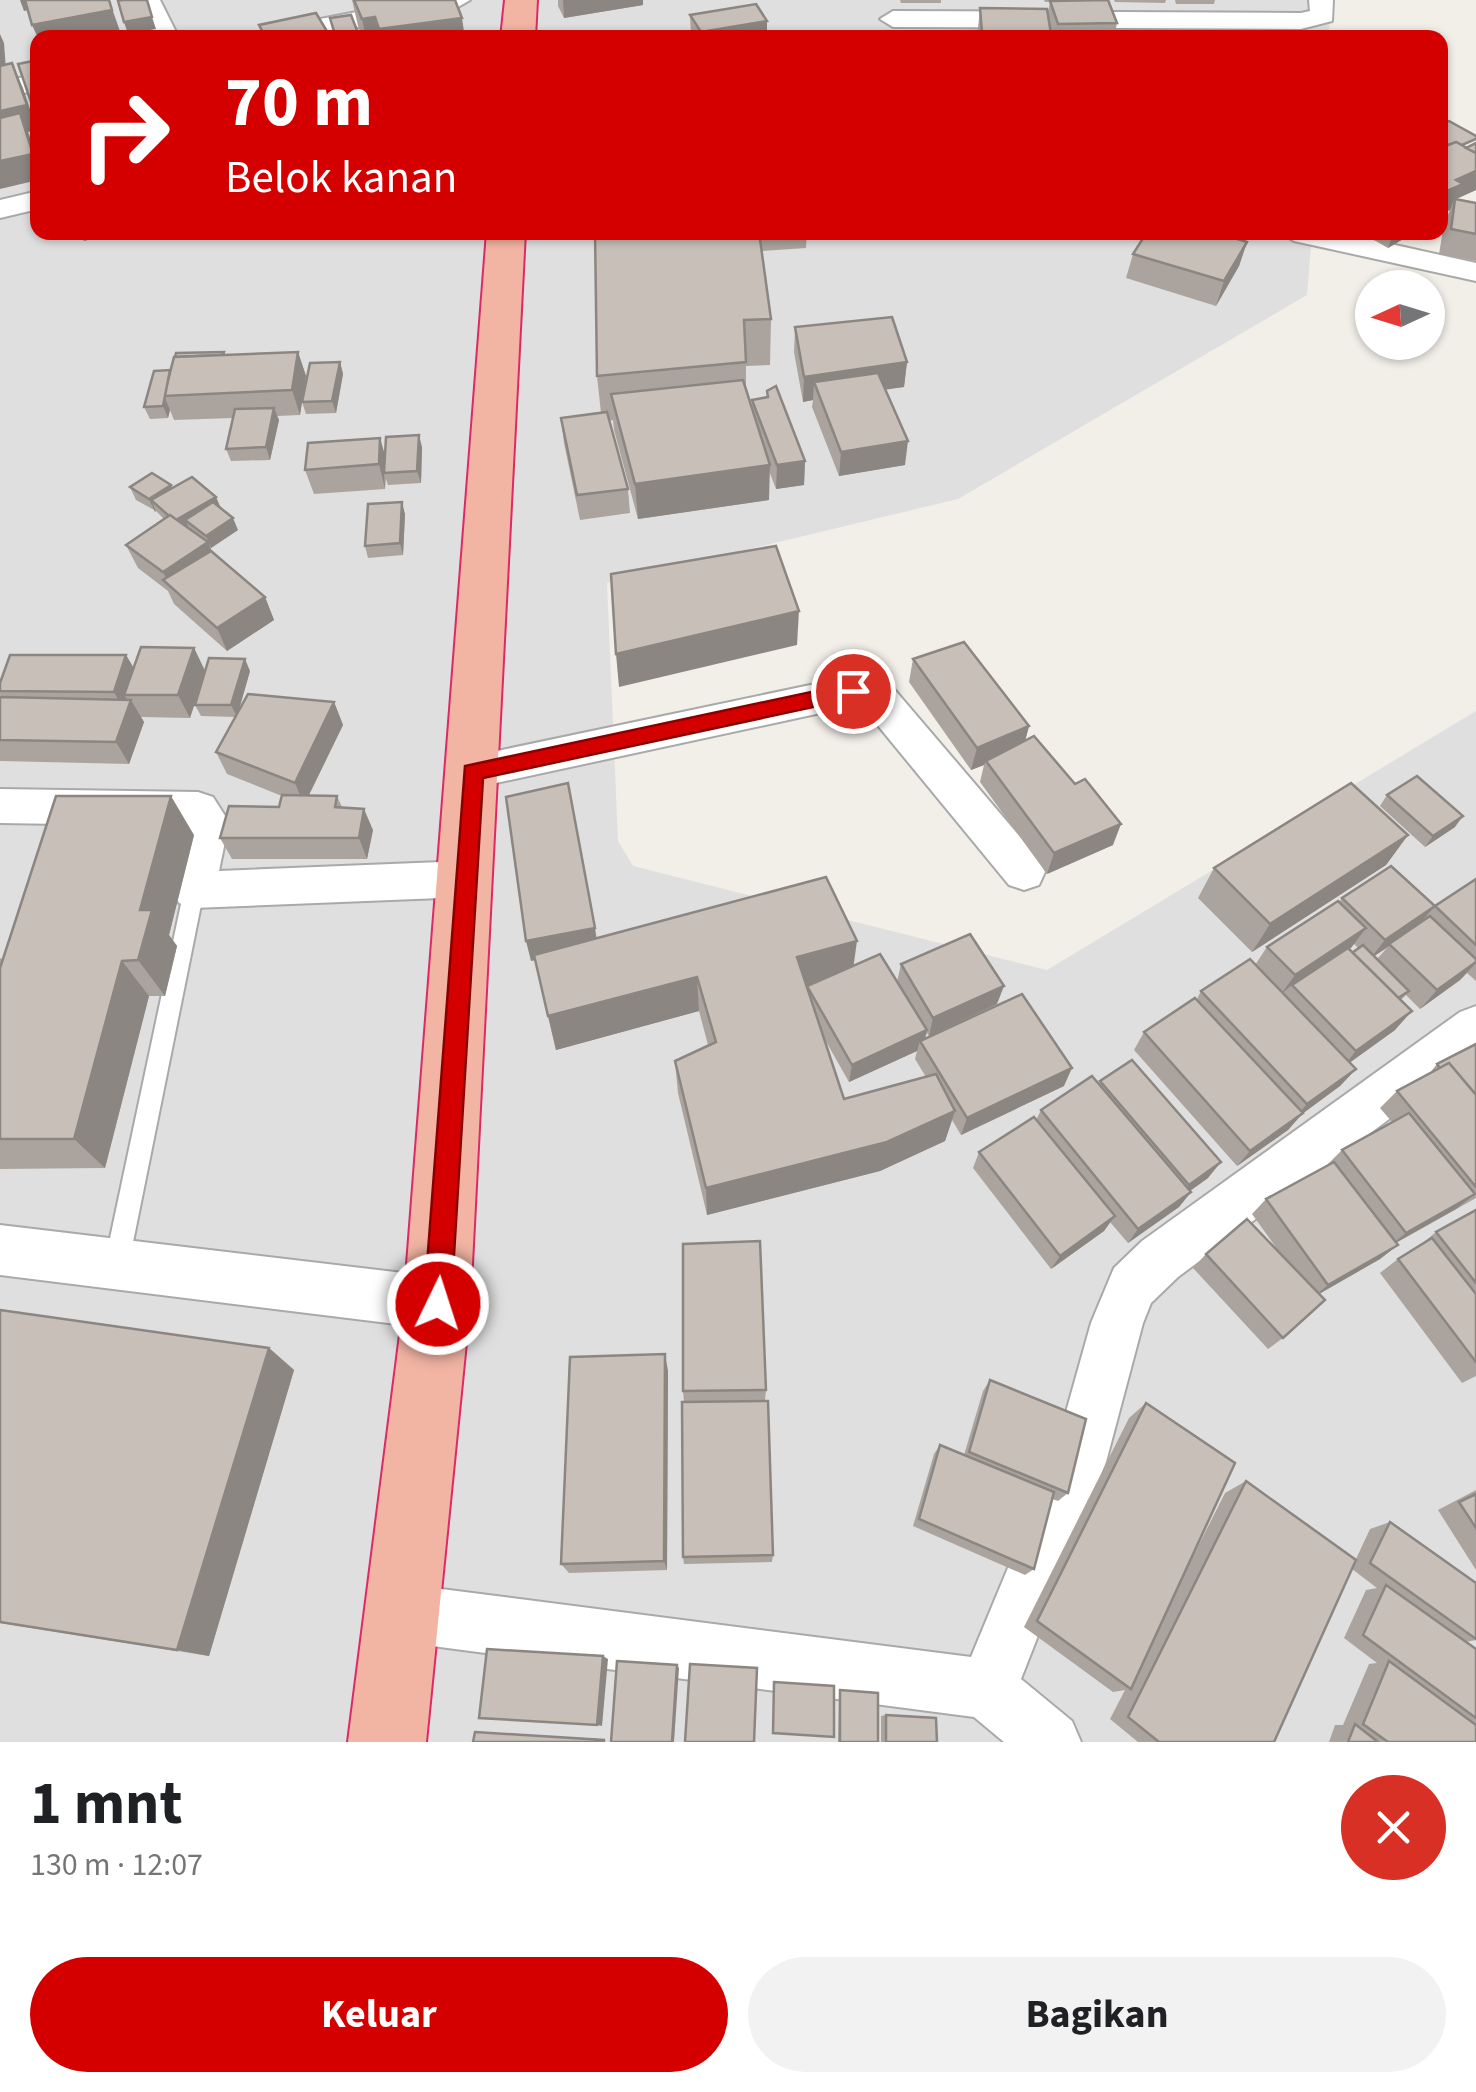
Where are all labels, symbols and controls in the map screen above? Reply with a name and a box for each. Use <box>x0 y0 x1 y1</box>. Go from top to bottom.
text: 70 m <box>225 53 373 153</box>
icon: right <box>60 70 190 200</box>
text: Belok kanan <box>225 146 457 210</box>
north arrow <box>1355 270 1445 360</box>
map controls <box>1355 270 1445 360</box>
pin <box>811 649 896 734</box>
icon: arrive <box>826 664 881 719</box>
position arrow <box>386 1252 490 1356</box>
text: 1 mnt <box>30 1762 182 1847</box>
button: close <box>1341 1775 1446 1880</box>
text: 130 m · 12:07 <box>30 1842 203 1888</box>
button: Keluar <box>30 1957 728 2072</box>
button: Bagikan <box>748 1957 1446 2072</box>

